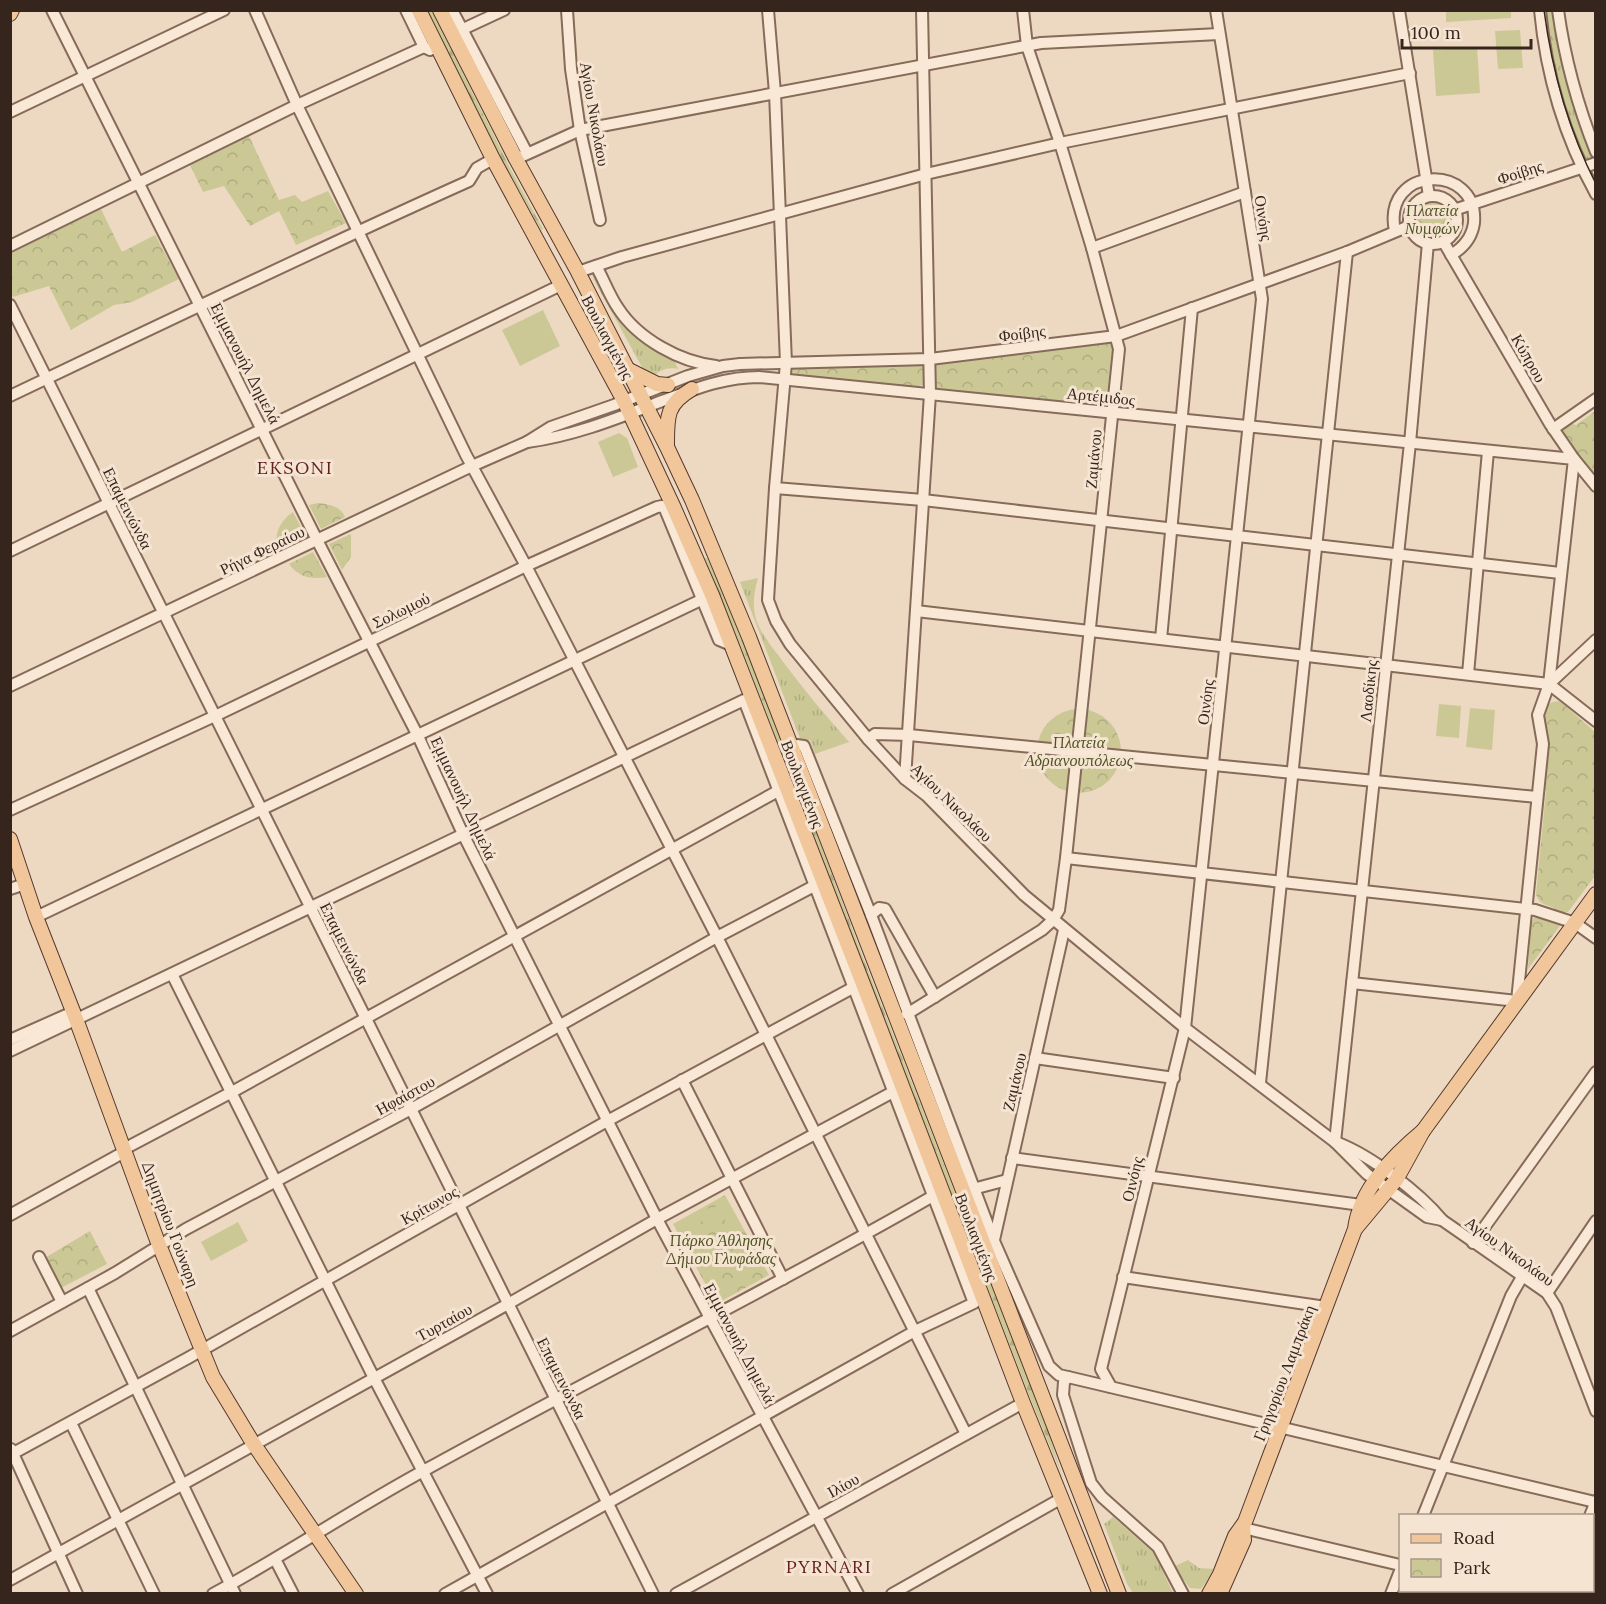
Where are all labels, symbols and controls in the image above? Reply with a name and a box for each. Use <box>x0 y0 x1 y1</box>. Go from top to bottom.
scale bar <box>1402 12 1531 50</box>
text: 100 m <box>1411 21 1461 44</box>
street label: Αγίου Νικολάου <box>576 60 614 168</box>
street label: Φοίβης <box>1495 155 1546 189</box>
street label: Οινόης <box>1251 194 1278 243</box>
park label: Πλατεία Νυμφών <box>1404 200 1460 238</box>
street label: Βουλιαγμένης <box>577 292 639 383</box>
street label: Εμμανουήλ Δημελά <box>207 299 285 428</box>
street label: Φοίβης <box>998 320 1047 346</box>
street label: Κύπρου <box>1507 330 1551 386</box>
street label: Αρτέμιδος <box>1066 382 1137 410</box>
street label: Ζαμάνου <box>1080 428 1106 490</box>
district label: EKSONI <box>257 456 333 479</box>
street label: Επαμεινώνδα <box>99 464 157 553</box>
street label: Ρήγα Φεραίου <box>216 521 308 579</box>
street label: Σολωμού <box>369 588 433 632</box>
street label: Λαοδίκης <box>1355 658 1381 723</box>
street label: Οινόης <box>1192 677 1218 726</box>
park label: Πλατεία Αδριανουπόλεως <box>1024 732 1134 770</box>
street label: Εμμανουήλ Δημελά <box>427 733 502 863</box>
street label: Βουλιαγμένης <box>777 737 829 831</box>
street label: Αγίου Νικολάου <box>907 758 997 846</box>
street label: Επαμεινώνδα <box>316 899 374 988</box>
street label: Ζαμάνου <box>998 1051 1030 1113</box>
street label: Ηφαίστου <box>372 1071 438 1119</box>
street label: Οινόης <box>1117 1154 1147 1204</box>
street label: Δημητρίου Γούναρη <box>138 1158 204 1290</box>
street label: Κρίτωνος <box>397 1181 462 1229</box>
street label: Βουλιαγμένης <box>951 1190 1003 1284</box>
street label: Αγίου Νικολάου <box>1461 1212 1559 1290</box>
park label: Πάρκο Άθλησης Δήμου Γλυφάδας <box>666 1230 777 1268</box>
street label: Εμμανουήλ Δημελά <box>700 1279 780 1407</box>
street label: Τυρταίου <box>413 1298 475 1345</box>
street label: Γρηγορίου Λαμπράκη <box>1249 1302 1319 1444</box>
street label: Επαμεινώνδα <box>533 1334 591 1423</box>
street label: Ιλίου <box>824 1468 862 1502</box>
legend <box>1399 1514 1594 1592</box>
text: Road <box>1453 1526 1495 1549</box>
district label: PYRNARI <box>786 1555 872 1578</box>
text: Park <box>1453 1556 1491 1579</box>

